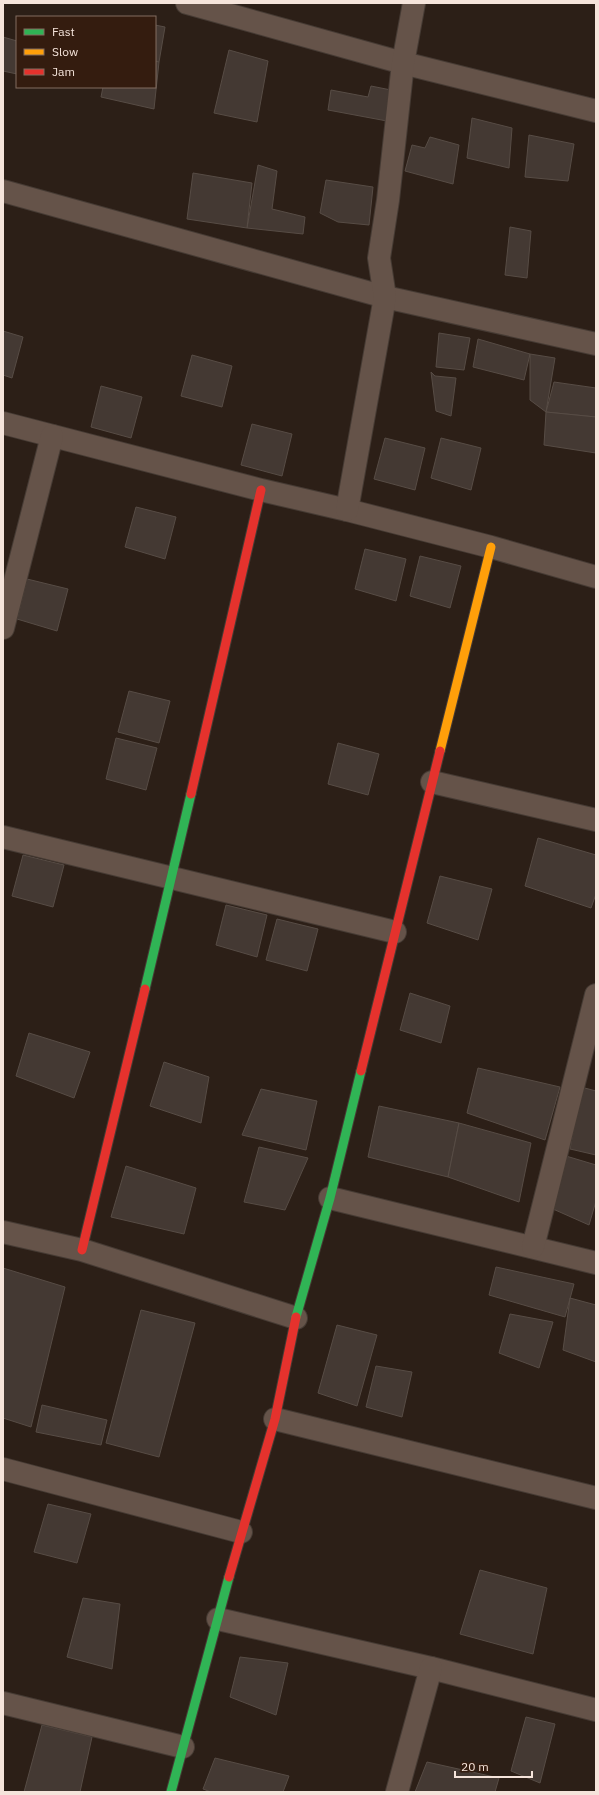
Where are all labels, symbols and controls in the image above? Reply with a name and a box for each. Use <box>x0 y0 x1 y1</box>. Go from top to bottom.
legend <box>16 16 156 88</box>
text: Fast <box>52 24 75 39</box>
text: Slow <box>52 44 78 59</box>
text: Jam <box>52 64 75 79</box>
scale bar <box>455 1753 532 1779</box>
text: 20 m <box>461 1759 489 1774</box>

